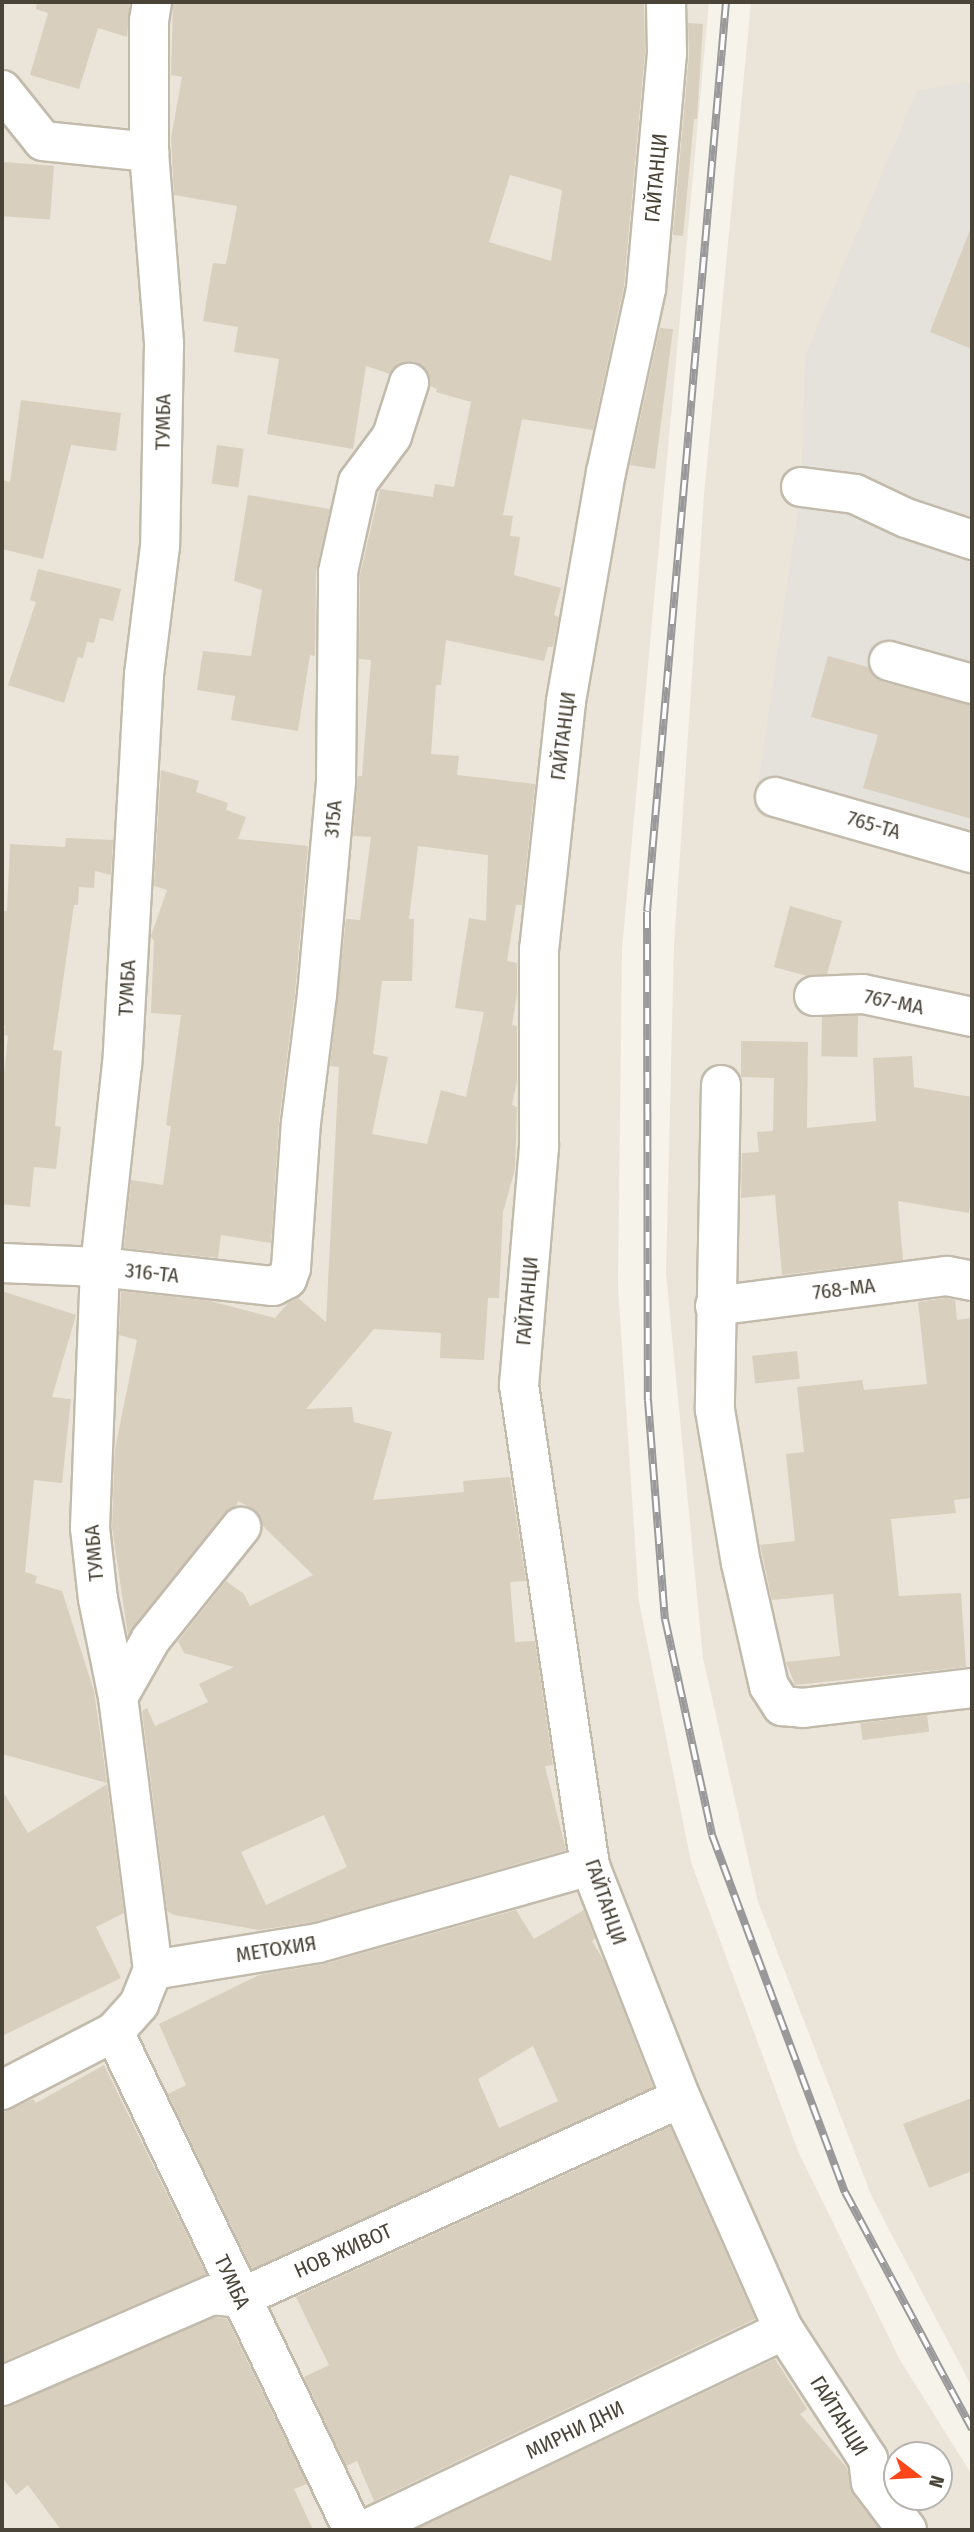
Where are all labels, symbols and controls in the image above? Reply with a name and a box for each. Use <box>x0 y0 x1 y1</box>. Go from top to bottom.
street label: ГАЙТАНЦИ <box>640 132 672 224</box>
street label: ТУМБА <box>150 394 176 450</box>
street label: ГАЙТАНЦИ <box>545 690 581 782</box>
street label: 315А <box>319 799 347 839</box>
street label: 765-ТА <box>844 805 904 845</box>
street label: ТУМБА <box>113 959 141 1017</box>
street label: 767-МА <box>862 984 926 1020</box>
street label: ГАЙТАНЦИ <box>511 1255 543 1347</box>
street label: 316-ТА <box>124 1258 180 1288</box>
street label: 768-МА <box>811 1273 877 1305</box>
street label: ТУМБА <box>79 1524 109 1582</box>
street label: ГАЙТАНЦИ <box>580 1856 632 1948</box>
street label: МЕТОХИЯ <box>234 1930 318 1968</box>
street label: НОВ ЖИВОТ <box>290 2218 396 2284</box>
street label: ТУМБА <box>209 2251 255 2313</box>
street label: ГАЙТАНЦИ <box>805 2371 873 2461</box>
street label: МИРНИ ДНИ <box>522 2395 628 2465</box>
north arrow <box>883 2441 953 2511</box>
text: N <box>924 2473 949 2491</box>

